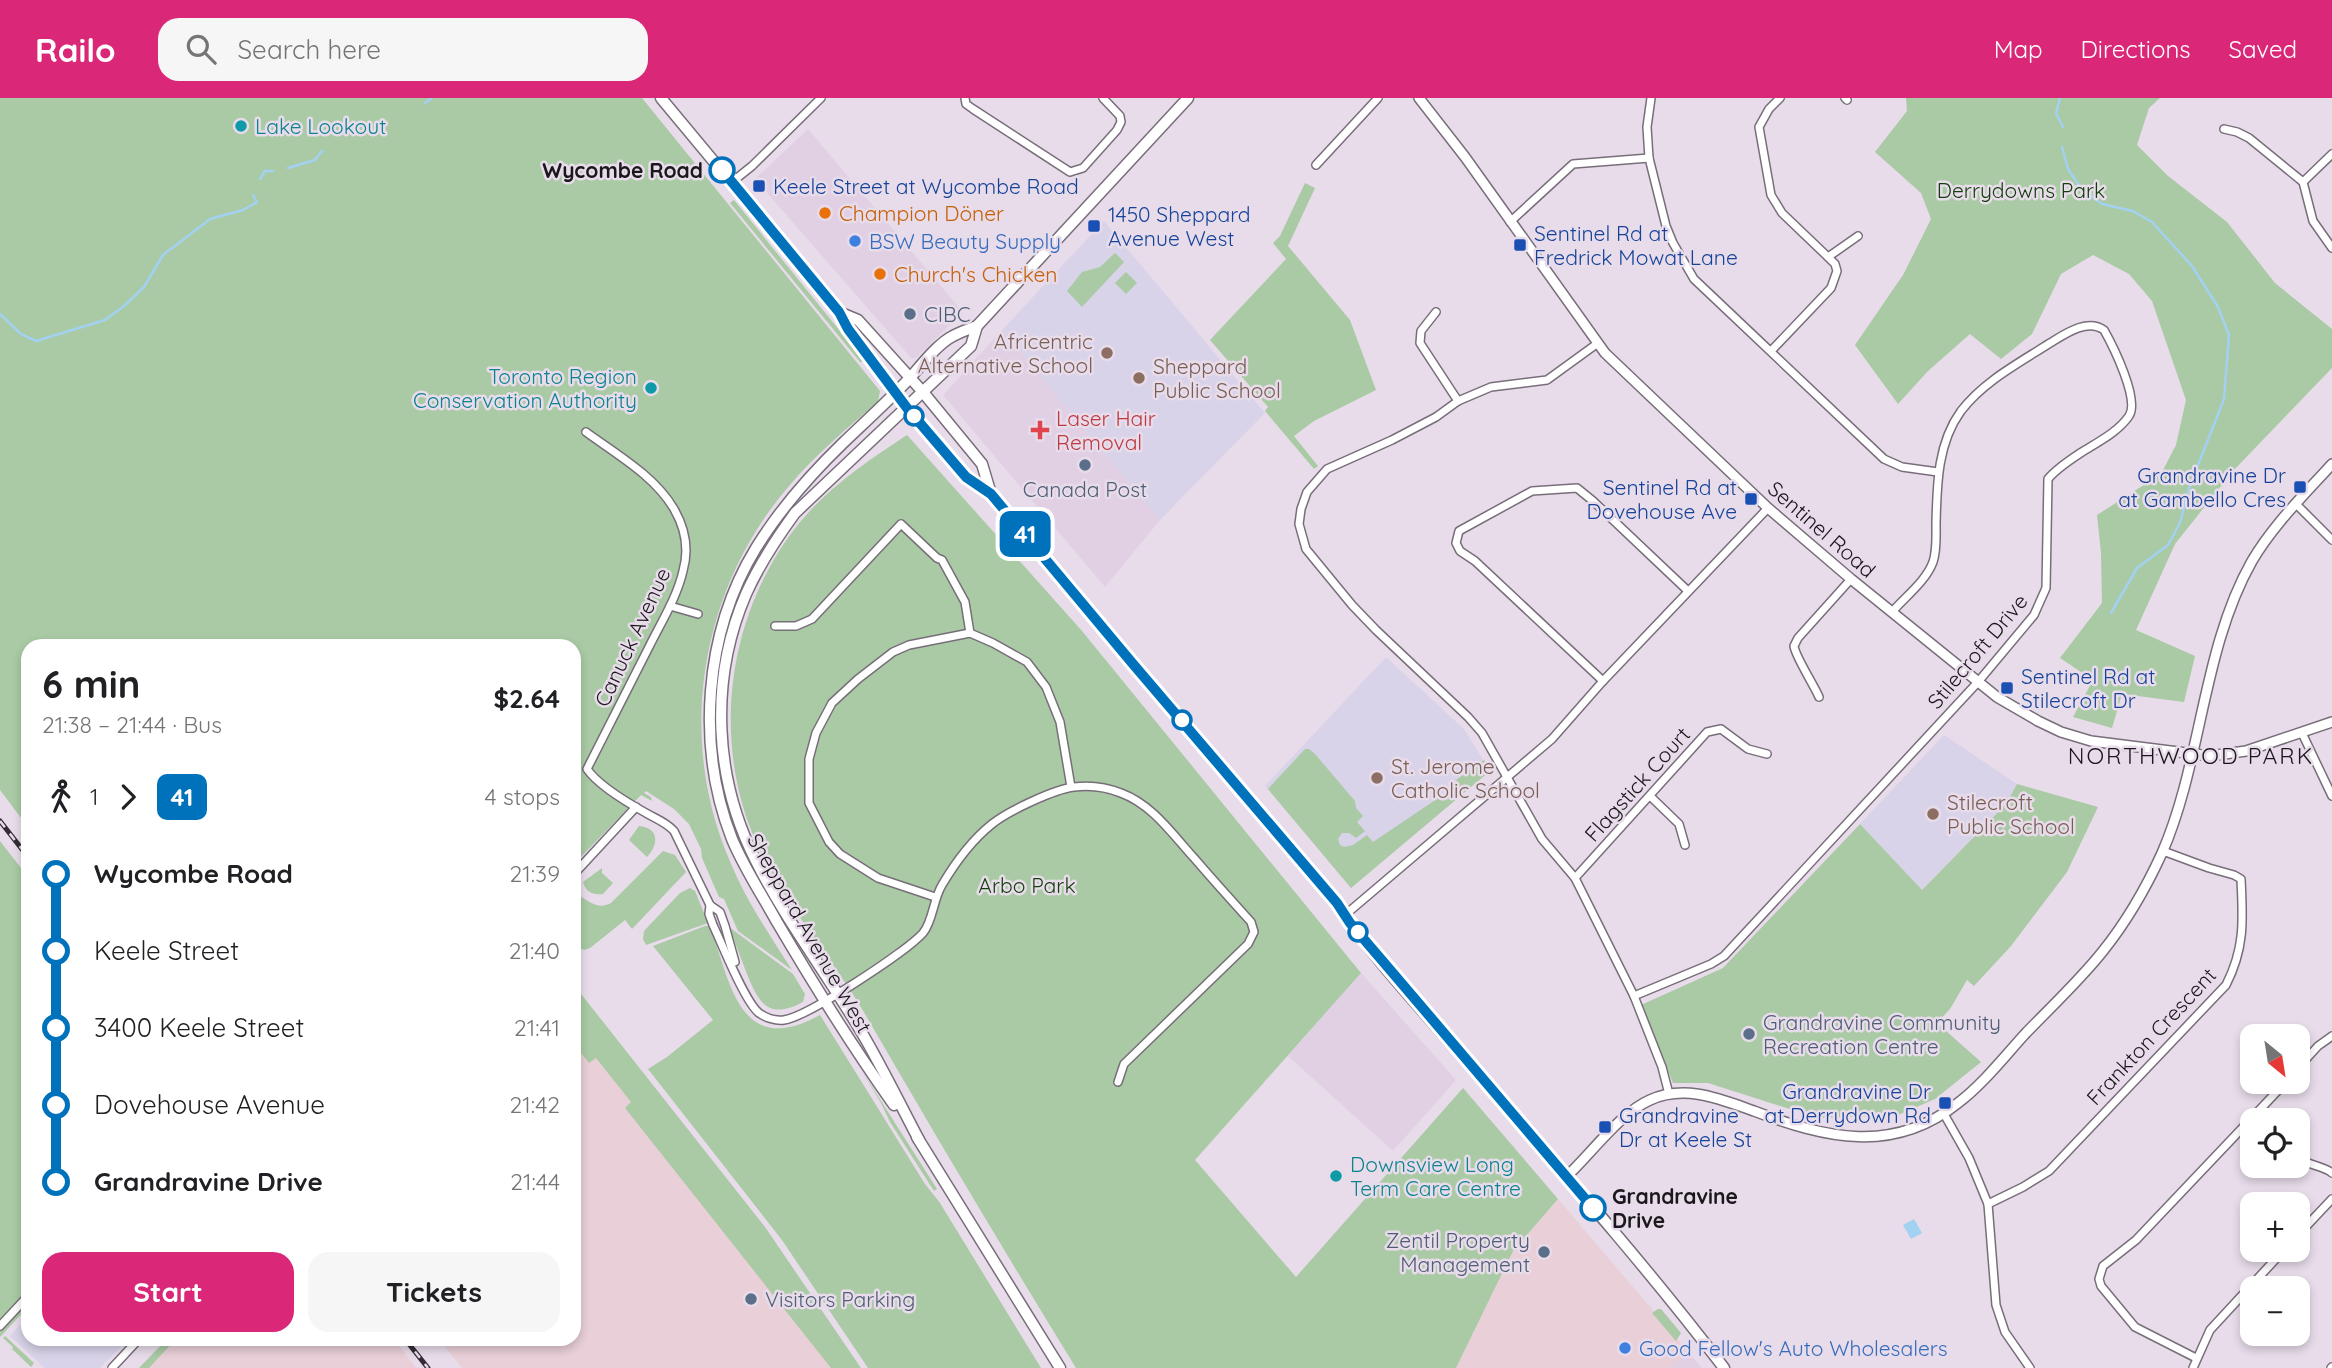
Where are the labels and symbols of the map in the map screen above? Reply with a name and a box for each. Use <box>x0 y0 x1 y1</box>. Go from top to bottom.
place label: Lake Lookout <box>255 113 386 139</box>
marker: Lake Lookout <box>233 118 249 134</box>
place label: Wycombe Road <box>542 157 703 183</box>
marker: Wycombe Road <box>709 157 735 183</box>
place label: Keele Street at Wycombe Road <box>773 173 1079 199</box>
park label: Derrydowns Park <box>1937 177 2105 203</box>
marker: Keele Street at Wycombe Road <box>751 178 767 194</box>
place label: Champion Döner <box>839 200 1004 226</box>
place label: 1450 Sheppard Avenue West <box>1108 201 1250 251</box>
marker: Champion Döner <box>817 205 833 221</box>
marker: 1450 Sheppard Avenue West <box>1086 218 1102 234</box>
place label: Sentinel Rd at Fredrick Mowat Lane <box>1534 220 1738 270</box>
place label: BSW Beauty Supply <box>869 228 1061 254</box>
marker: BSW Beauty Supply <box>847 233 863 249</box>
marker: Sentinel Rd at Fredrick Mowat Lane <box>1512 237 1528 253</box>
place label: Church's Chicken <box>894 261 1057 287</box>
marker: Church's Chicken <box>872 266 888 282</box>
place label: CIBC <box>924 301 971 327</box>
marker: CIBC <box>902 306 918 322</box>
place label: Africentric Alternative School <box>918 328 1093 378</box>
marker: Africentric Alternative School <box>1099 345 1115 361</box>
place label: Sheppard Public School <box>1153 353 1281 403</box>
place label: Toronto Region Conservation Authority <box>413 363 637 413</box>
marker: Sheppard Public School <box>1131 370 1147 386</box>
marker: Toronto Region Conservation Authority <box>643 380 659 396</box>
place label: Laser Hair Removal <box>1056 405 1156 455</box>
unlabelled marker <box>904 406 924 426</box>
marker: Laser Hair Removal <box>1030 420 1050 440</box>
marker: Canada Post <box>1077 457 1093 473</box>
place label: Grandravine Dr at Gambello Cres <box>2118 462 2286 512</box>
place label: Sentinel Rd at Dovehouse Ave <box>1586 474 1737 524</box>
street label: Sentinel Road <box>1763 475 1881 583</box>
place label: Canada Post <box>1023 476 1147 502</box>
marker: Grandravine Dr at Gambello Cres <box>2292 479 2308 495</box>
marker: Sentinel Rd at Dovehouse Ave <box>1743 491 1759 507</box>
line badge: 41 <box>993 511 1056 557</box>
street label: Canuck Avenue <box>588 563 676 711</box>
street label: Stilecroft Drive <box>1921 588 2033 714</box>
place label: Sentinel Rd at Stilecroft Dr <box>2021 663 2155 713</box>
marker: Sentinel Rd at Stilecroft Dr <box>1999 680 2015 696</box>
unlabelled marker <box>1172 710 1192 730</box>
street label: Flagstick Court <box>1579 721 1695 847</box>
district label: NORTHWOOD PARK <box>2068 741 2314 770</box>
place label: St. Jerome Catholic School <box>1391 753 1540 803</box>
marker: St. Jerome Catholic School <box>1369 770 1385 786</box>
place label: Stilecroft Public School <box>1947 789 2075 839</box>
marker: Stilecroft Public School <box>1925 806 1941 822</box>
street label: Sheppard Avenue West <box>742 829 878 1037</box>
park label: Arbo Park <box>978 872 1076 898</box>
unlabelled marker <box>1348 922 1368 942</box>
street label: Frankton Crescent <box>2081 962 2221 1110</box>
place label: Grandravine Community Recreation Centre <box>1763 1009 2001 1059</box>
north arrow <box>2240 1024 2310 1094</box>
marker: Grandravine Community Recreation Centre <box>1741 1026 1757 1042</box>
place label: Grandravine Dr at Derrydown Rd <box>1765 1078 1931 1128</box>
marker: Grandravine Dr at Derrydown Rd <box>1937 1095 1953 1111</box>
place label: Grandravine Dr at Keele St <box>1619 1102 1752 1152</box>
marker: Grandravine Dr at Keele St <box>1597 1119 1613 1135</box>
place label: Downsview Long Term Care Centre <box>1350 1151 1521 1201</box>
marker: Downsview Long Term Care Centre <box>1328 1168 1344 1184</box>
place label: Grandravine Drive <box>1612 1183 1738 1233</box>
marker: Grandravine Drive <box>1580 1195 1606 1221</box>
place label: Zentil Property Management <box>1386 1227 1530 1277</box>
marker: Zentil Property Management <box>1536 1244 1552 1260</box>
place label: Visitors Parking <box>765 1286 915 1312</box>
marker: Visitors Parking <box>743 1291 759 1307</box>
place label: Good Fellow's Auto Wholesalers <box>1639 1335 1948 1361</box>
marker: Good Fellow's Auto Wholesalers <box>1617 1340 1633 1356</box>

